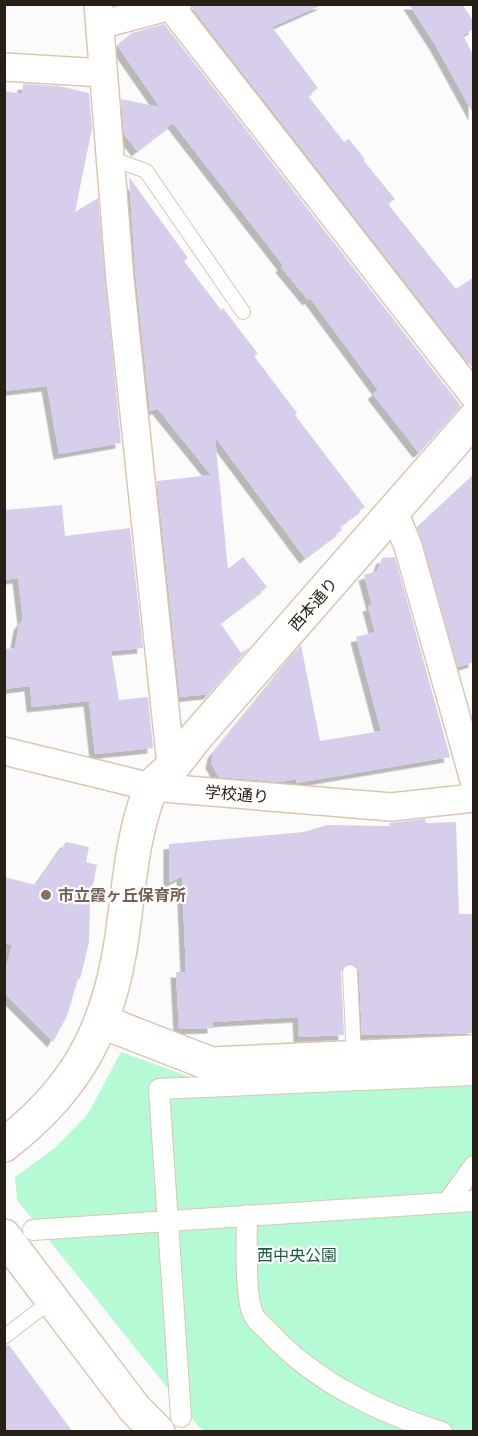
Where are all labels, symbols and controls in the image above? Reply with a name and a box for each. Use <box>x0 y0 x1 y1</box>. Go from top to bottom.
street label: 西本通り <box>286 575 341 634</box>
street label: 学校通り <box>204 783 270 806</box>
place label: 市立霞ヶ丘保育所 <box>58 887 186 904</box>
marker: 市立霞ヶ丘保育所 <box>39 888 53 902</box>
park label: 西中央公園 <box>257 1247 337 1264</box>

